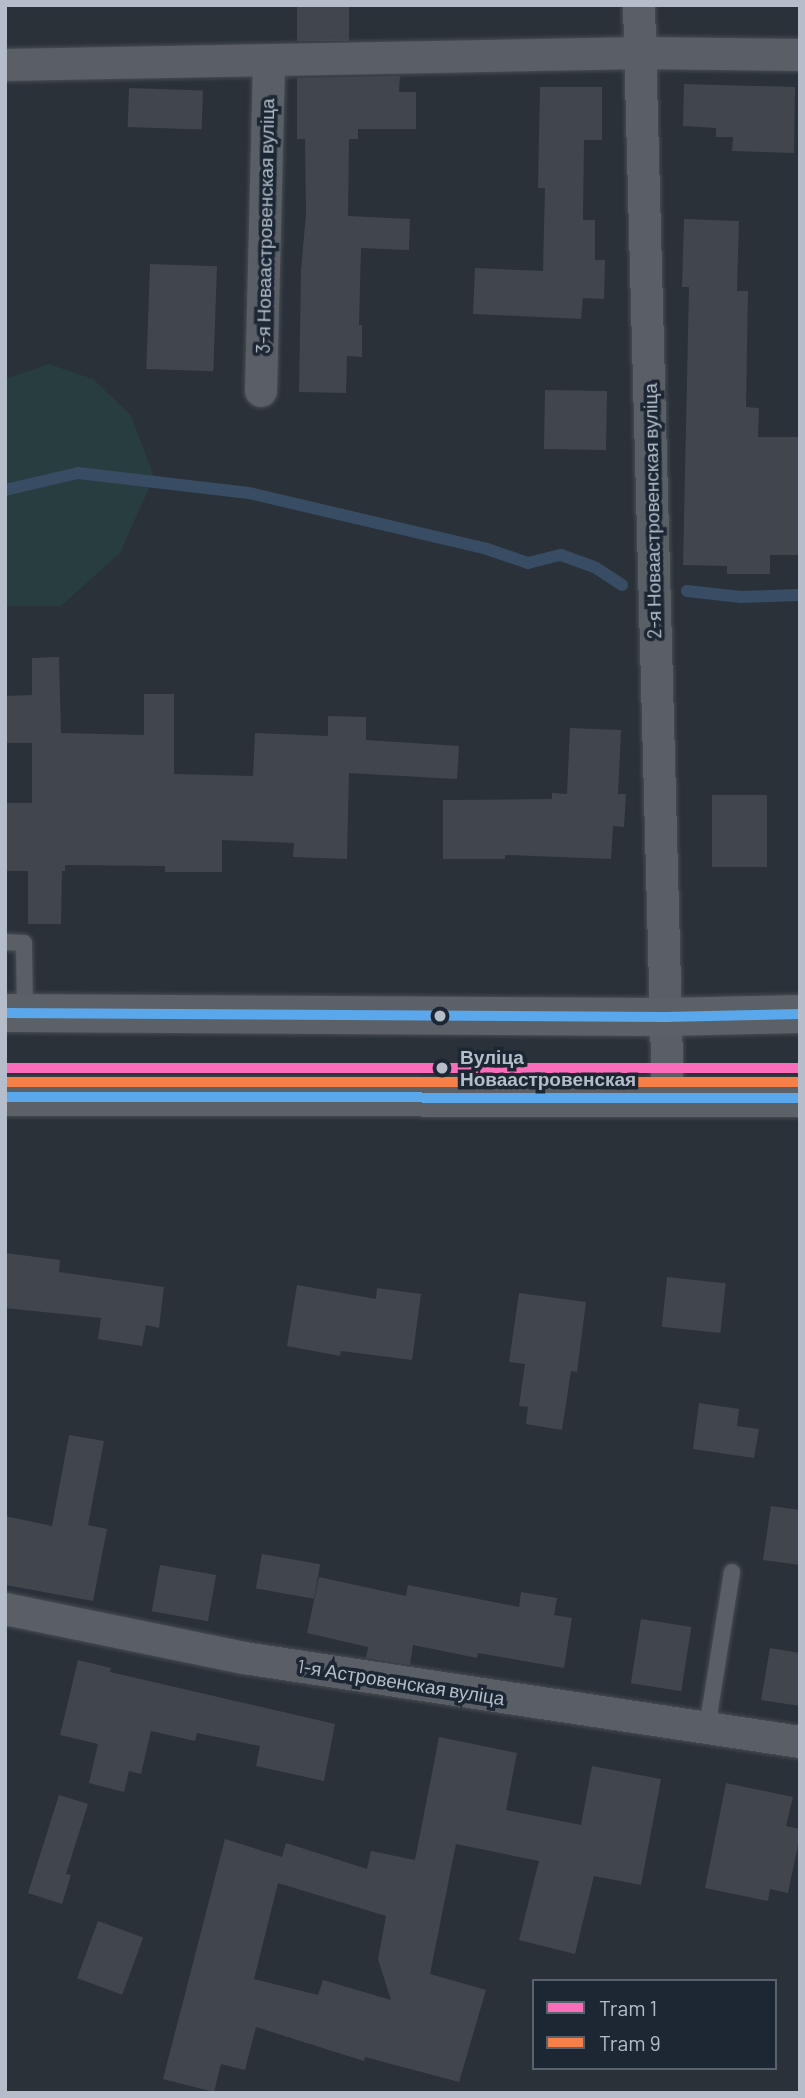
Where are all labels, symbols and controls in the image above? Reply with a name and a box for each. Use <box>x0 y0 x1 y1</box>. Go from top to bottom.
street label: 3-я Новаастровенская вуліца <box>251 98 279 354</box>
street label: 2-я Новаастровенская вуліца <box>638 383 666 639</box>
unlabelled marker <box>433 1009 447 1023</box>
place label: Вуліца Новаастровенская <box>460 1046 636 1090</box>
marker: Вуліца Новаастровенская <box>430 1056 454 1080</box>
street label: 1-я Астровенская вуліца <box>296 1654 506 1710</box>
legend <box>532 1979 777 2070</box>
text: Tram 1 <box>599 1995 657 2020</box>
text: Tram 9 <box>599 2030 661 2055</box>

